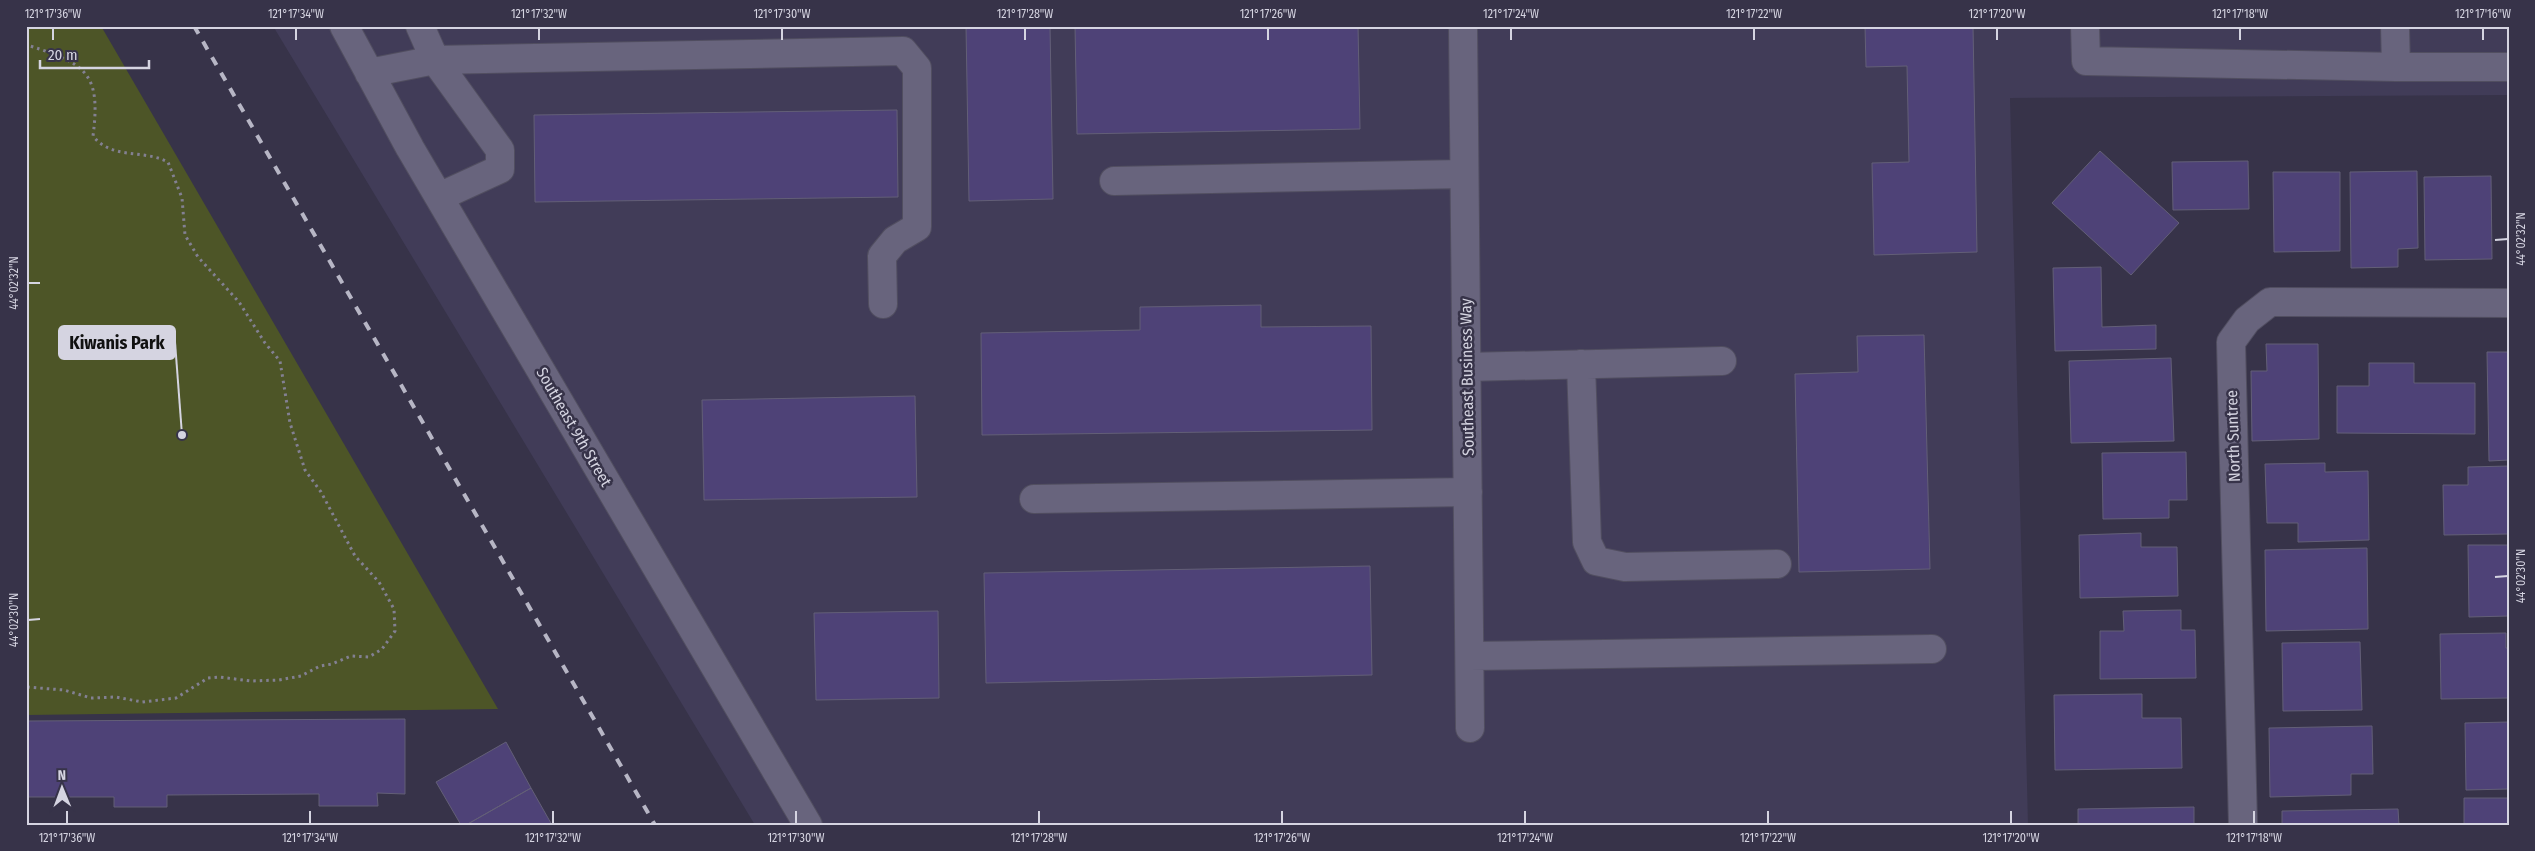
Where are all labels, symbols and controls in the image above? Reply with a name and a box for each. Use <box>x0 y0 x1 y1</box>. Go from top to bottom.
text: 121°17'36"W <box>25 7 81 21</box>
text: 121°17'34"W <box>268 7 324 21</box>
text: 121°17'32"W <box>511 7 567 21</box>
text: 121°17'30"W <box>753 7 811 21</box>
text: 121°17'28"W <box>997 7 1053 21</box>
text: 121°17'26"W <box>1240 7 1296 21</box>
text: 121°17'24"W <box>1483 7 1539 21</box>
text: 121°17'22"W <box>1726 7 1782 21</box>
text: 121°17'20"W <box>1968 7 2026 21</box>
text: 121°17'18"W <box>2212 7 2268 21</box>
text: 121°17'16"W <box>2455 7 2511 21</box>
scale bar <box>40 38 149 70</box>
text: 20 m <box>48 46 78 64</box>
text: 44°02'32"N <box>2514 212 2528 266</box>
text: 44°02'32"N <box>7 256 21 310</box>
street label: Southeast Business Way <box>1456 297 1478 456</box>
callout: Kiwanis Park <box>59 326 175 359</box>
text: Kiwanis Park <box>69 332 166 354</box>
street label: Southeast 9th Street <box>532 364 616 491</box>
street label: North Suntree <box>2222 390 2244 482</box>
text: 44°02'30"N <box>2514 549 2528 603</box>
text: 44°02'30"N <box>7 593 21 647</box>
north arrow <box>38 764 88 814</box>
text: N <box>57 767 66 784</box>
text: 121°17'36"W <box>39 831 95 845</box>
text: 121°17'34"W <box>282 831 338 845</box>
text: 121°17'32"W <box>525 831 581 845</box>
text: 121°17'30"W <box>767 831 825 845</box>
text: 121°17'28"W <box>1011 831 1067 845</box>
text: 121°17'26"W <box>1254 831 1310 845</box>
text: 121°17'24"W <box>1497 831 1553 845</box>
text: 121°17'22"W <box>1740 831 1796 845</box>
text: 121°17'20"W <box>1982 831 2040 845</box>
text: 121°17'18"W <box>2226 831 2282 845</box>

